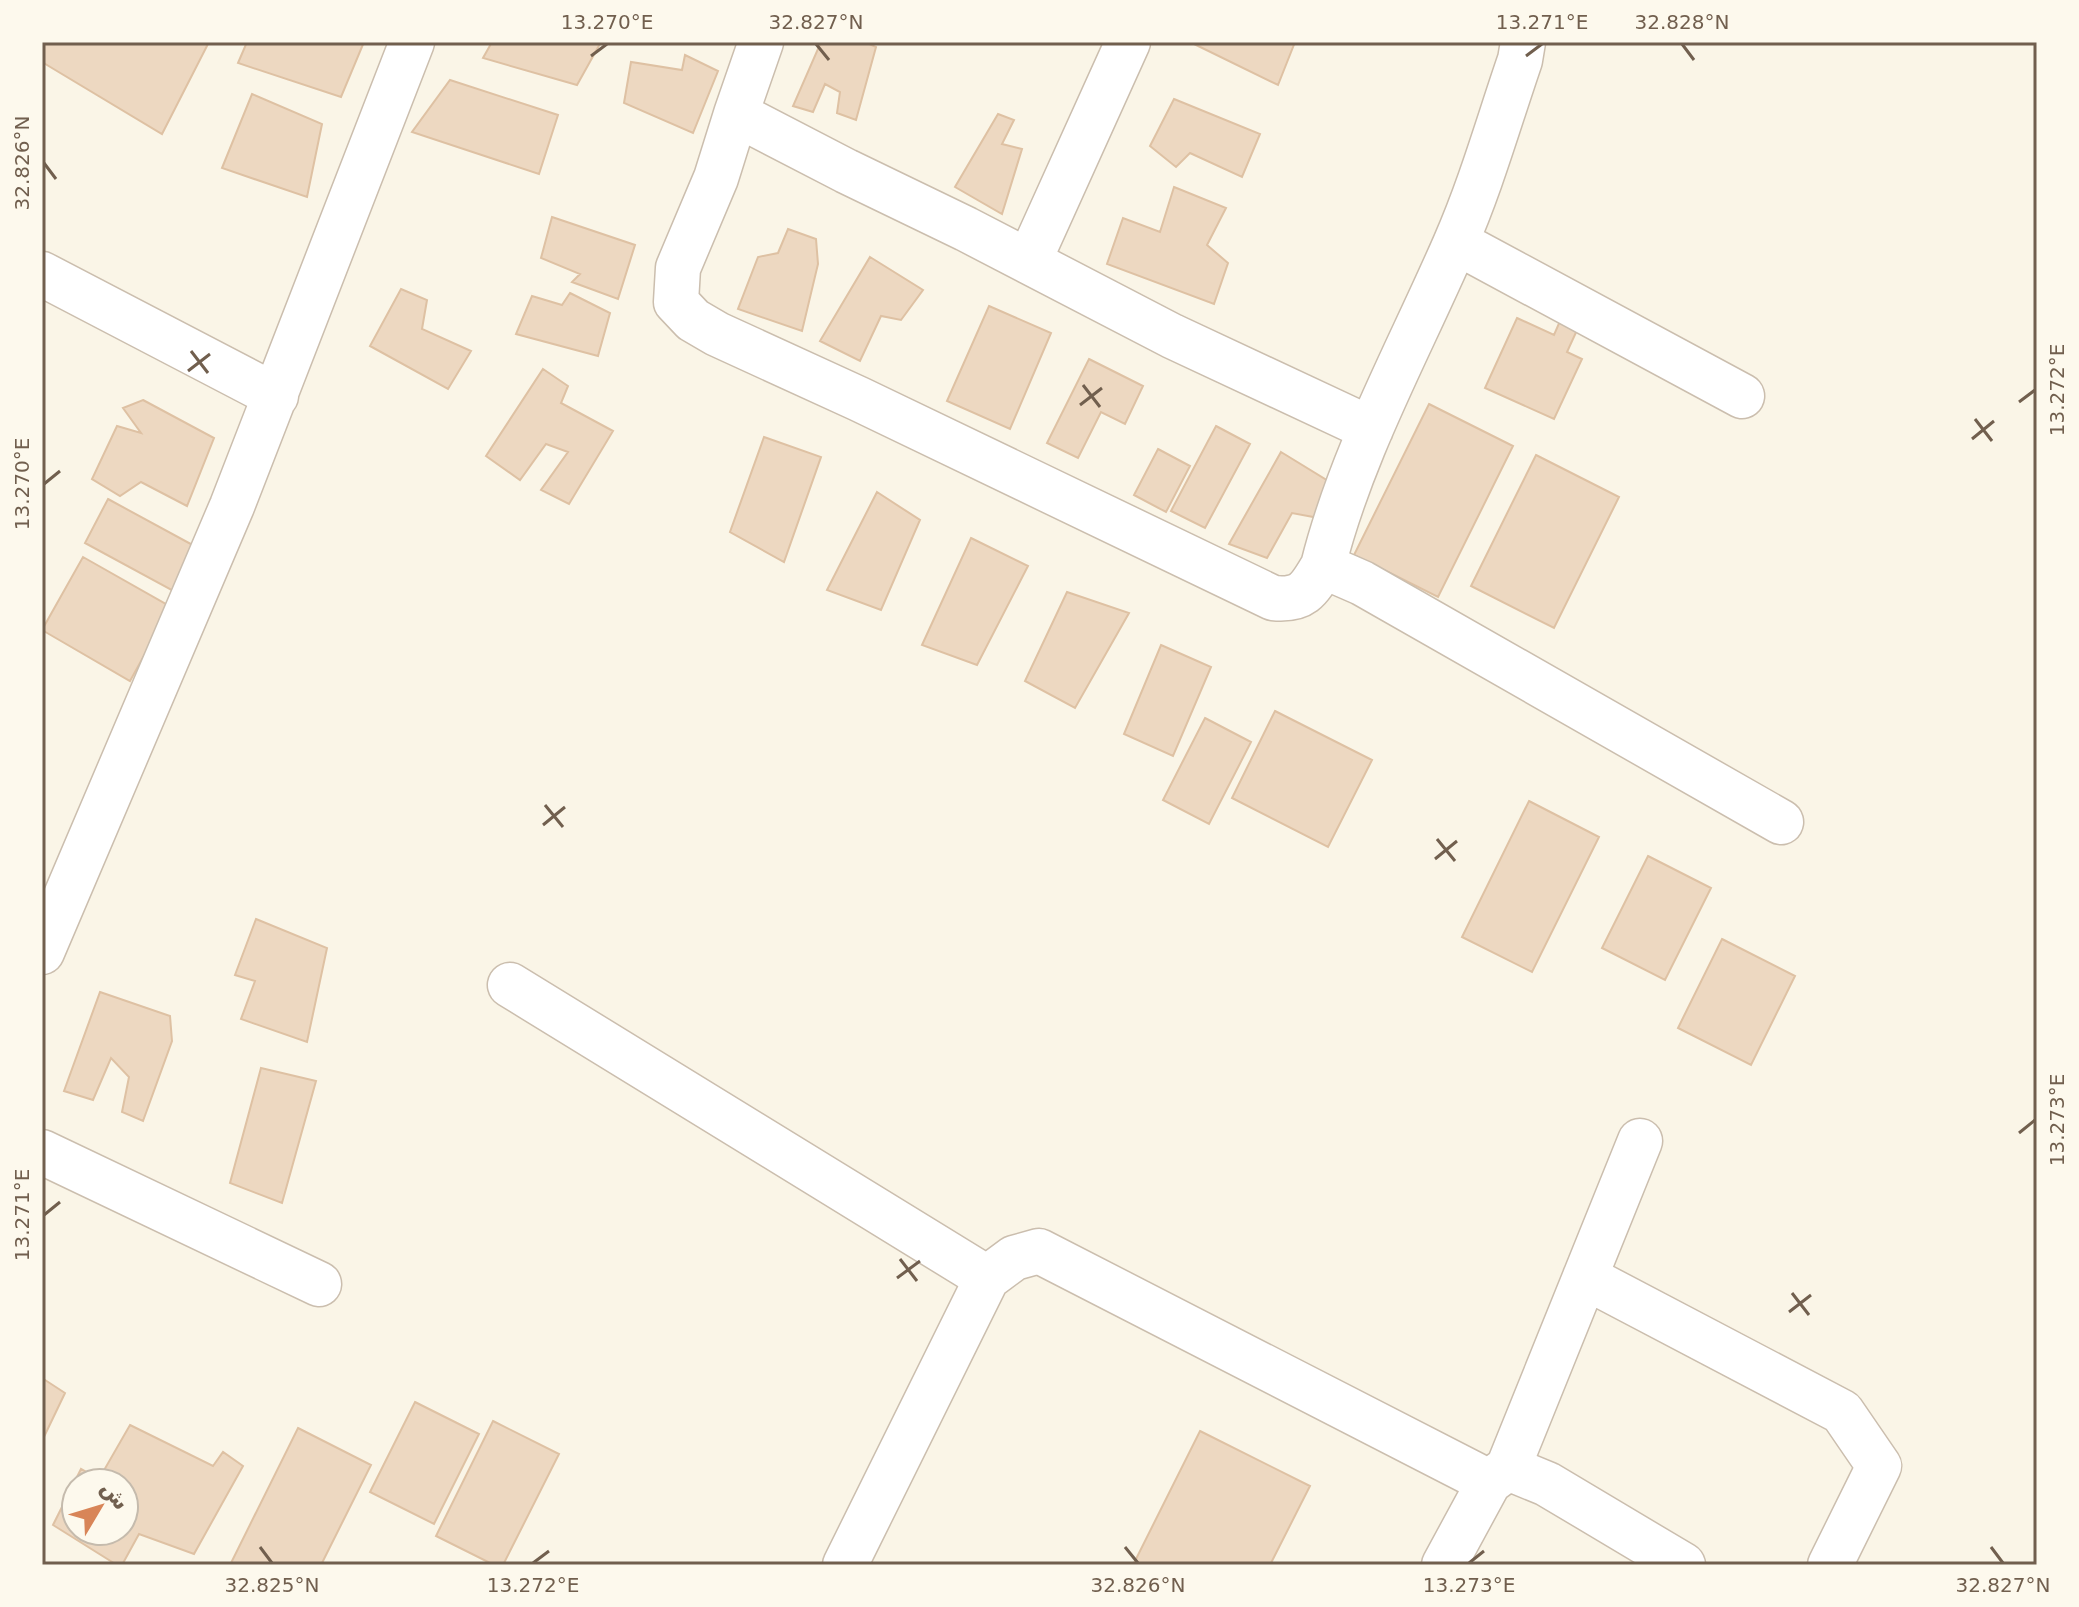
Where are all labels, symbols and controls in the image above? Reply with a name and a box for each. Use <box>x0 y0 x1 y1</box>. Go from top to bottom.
text: 13.270°E <box>561 10 653 34</box>
text: 32.827°N <box>769 10 863 34</box>
text: 13.271°E <box>1496 10 1588 34</box>
text: 32.828°N <box>1635 10 1729 34</box>
text: 32.826°N <box>10 116 34 210</box>
text: 13.272°E <box>2045 344 2069 436</box>
text: 13.270°E <box>10 438 34 530</box>
text: 13.273°E <box>2045 1074 2069 1166</box>
text: 13.271°E <box>10 1169 34 1261</box>
north arrow <box>60 1467 140 1547</box>
text: ش <box>96 1475 135 1515</box>
text: 32.825°N <box>225 1573 319 1597</box>
text: 13.272°E <box>487 1573 579 1597</box>
text: 32.826°N <box>1091 1573 1185 1597</box>
text: 13.273°E <box>1423 1573 1515 1597</box>
text: 32.827°N <box>1956 1573 2050 1597</box>

